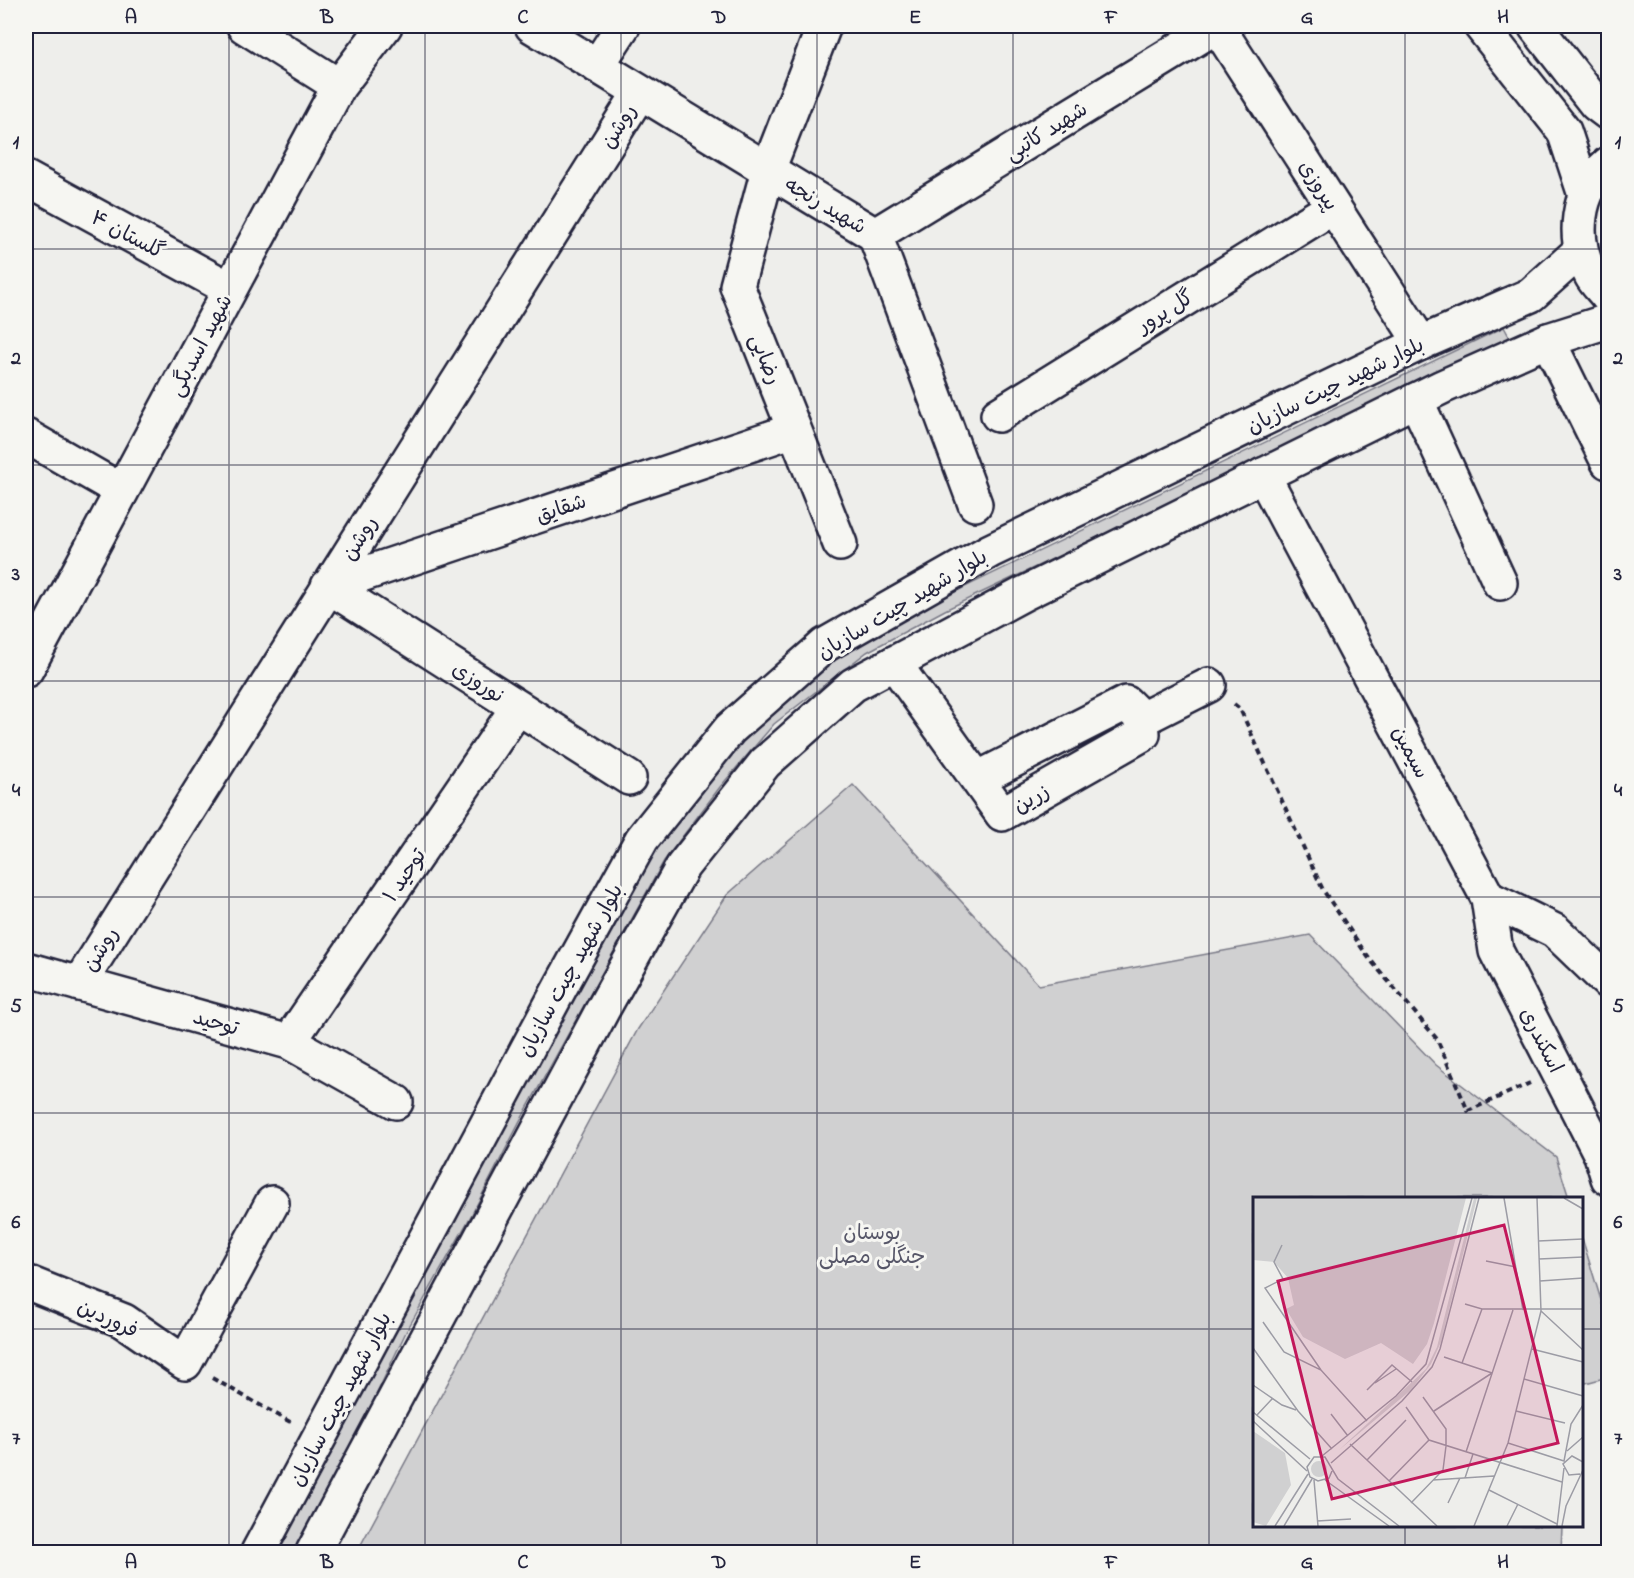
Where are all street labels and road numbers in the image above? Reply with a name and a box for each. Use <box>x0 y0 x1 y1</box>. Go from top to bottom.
street label: شهید کاتبی <box>1000 96 1094 170</box>
street label: روشن <box>594 99 645 155</box>
street label: پیروزی <box>1290 155 1345 217</box>
street label: شهید رنجه <box>778 171 872 243</box>
street label: گلستان ۴ <box>85 204 169 268</box>
street label: گل پرور <box>1130 284 1200 343</box>
street label: شهید اسدبگی <box>162 289 241 402</box>
street label: رضایی <box>740 330 788 390</box>
street label: بلوار شهید چیت سازیان <box>1242 331 1430 443</box>
street label: شقایق <box>532 487 591 532</box>
street label: روشن <box>335 511 386 567</box>
street label: بلوار شهید چیت سازیان <box>812 543 994 668</box>
street label: نوروزی <box>445 655 511 712</box>
street label: سیمین <box>1383 721 1436 785</box>
street label: زرین <box>1008 777 1056 822</box>
street label: توحید ۱ <box>377 842 435 909</box>
street label: بلوار شهید چیت سازیان <box>512 879 632 1063</box>
street label: روشن <box>76 922 127 978</box>
street label: توحید <box>189 1003 243 1045</box>
street label: اسکندری <box>1511 1003 1570 1079</box>
street label: فروردین <box>72 1293 143 1347</box>
street label: بلوار شهید چیت سازیان <box>283 1307 401 1493</box>

